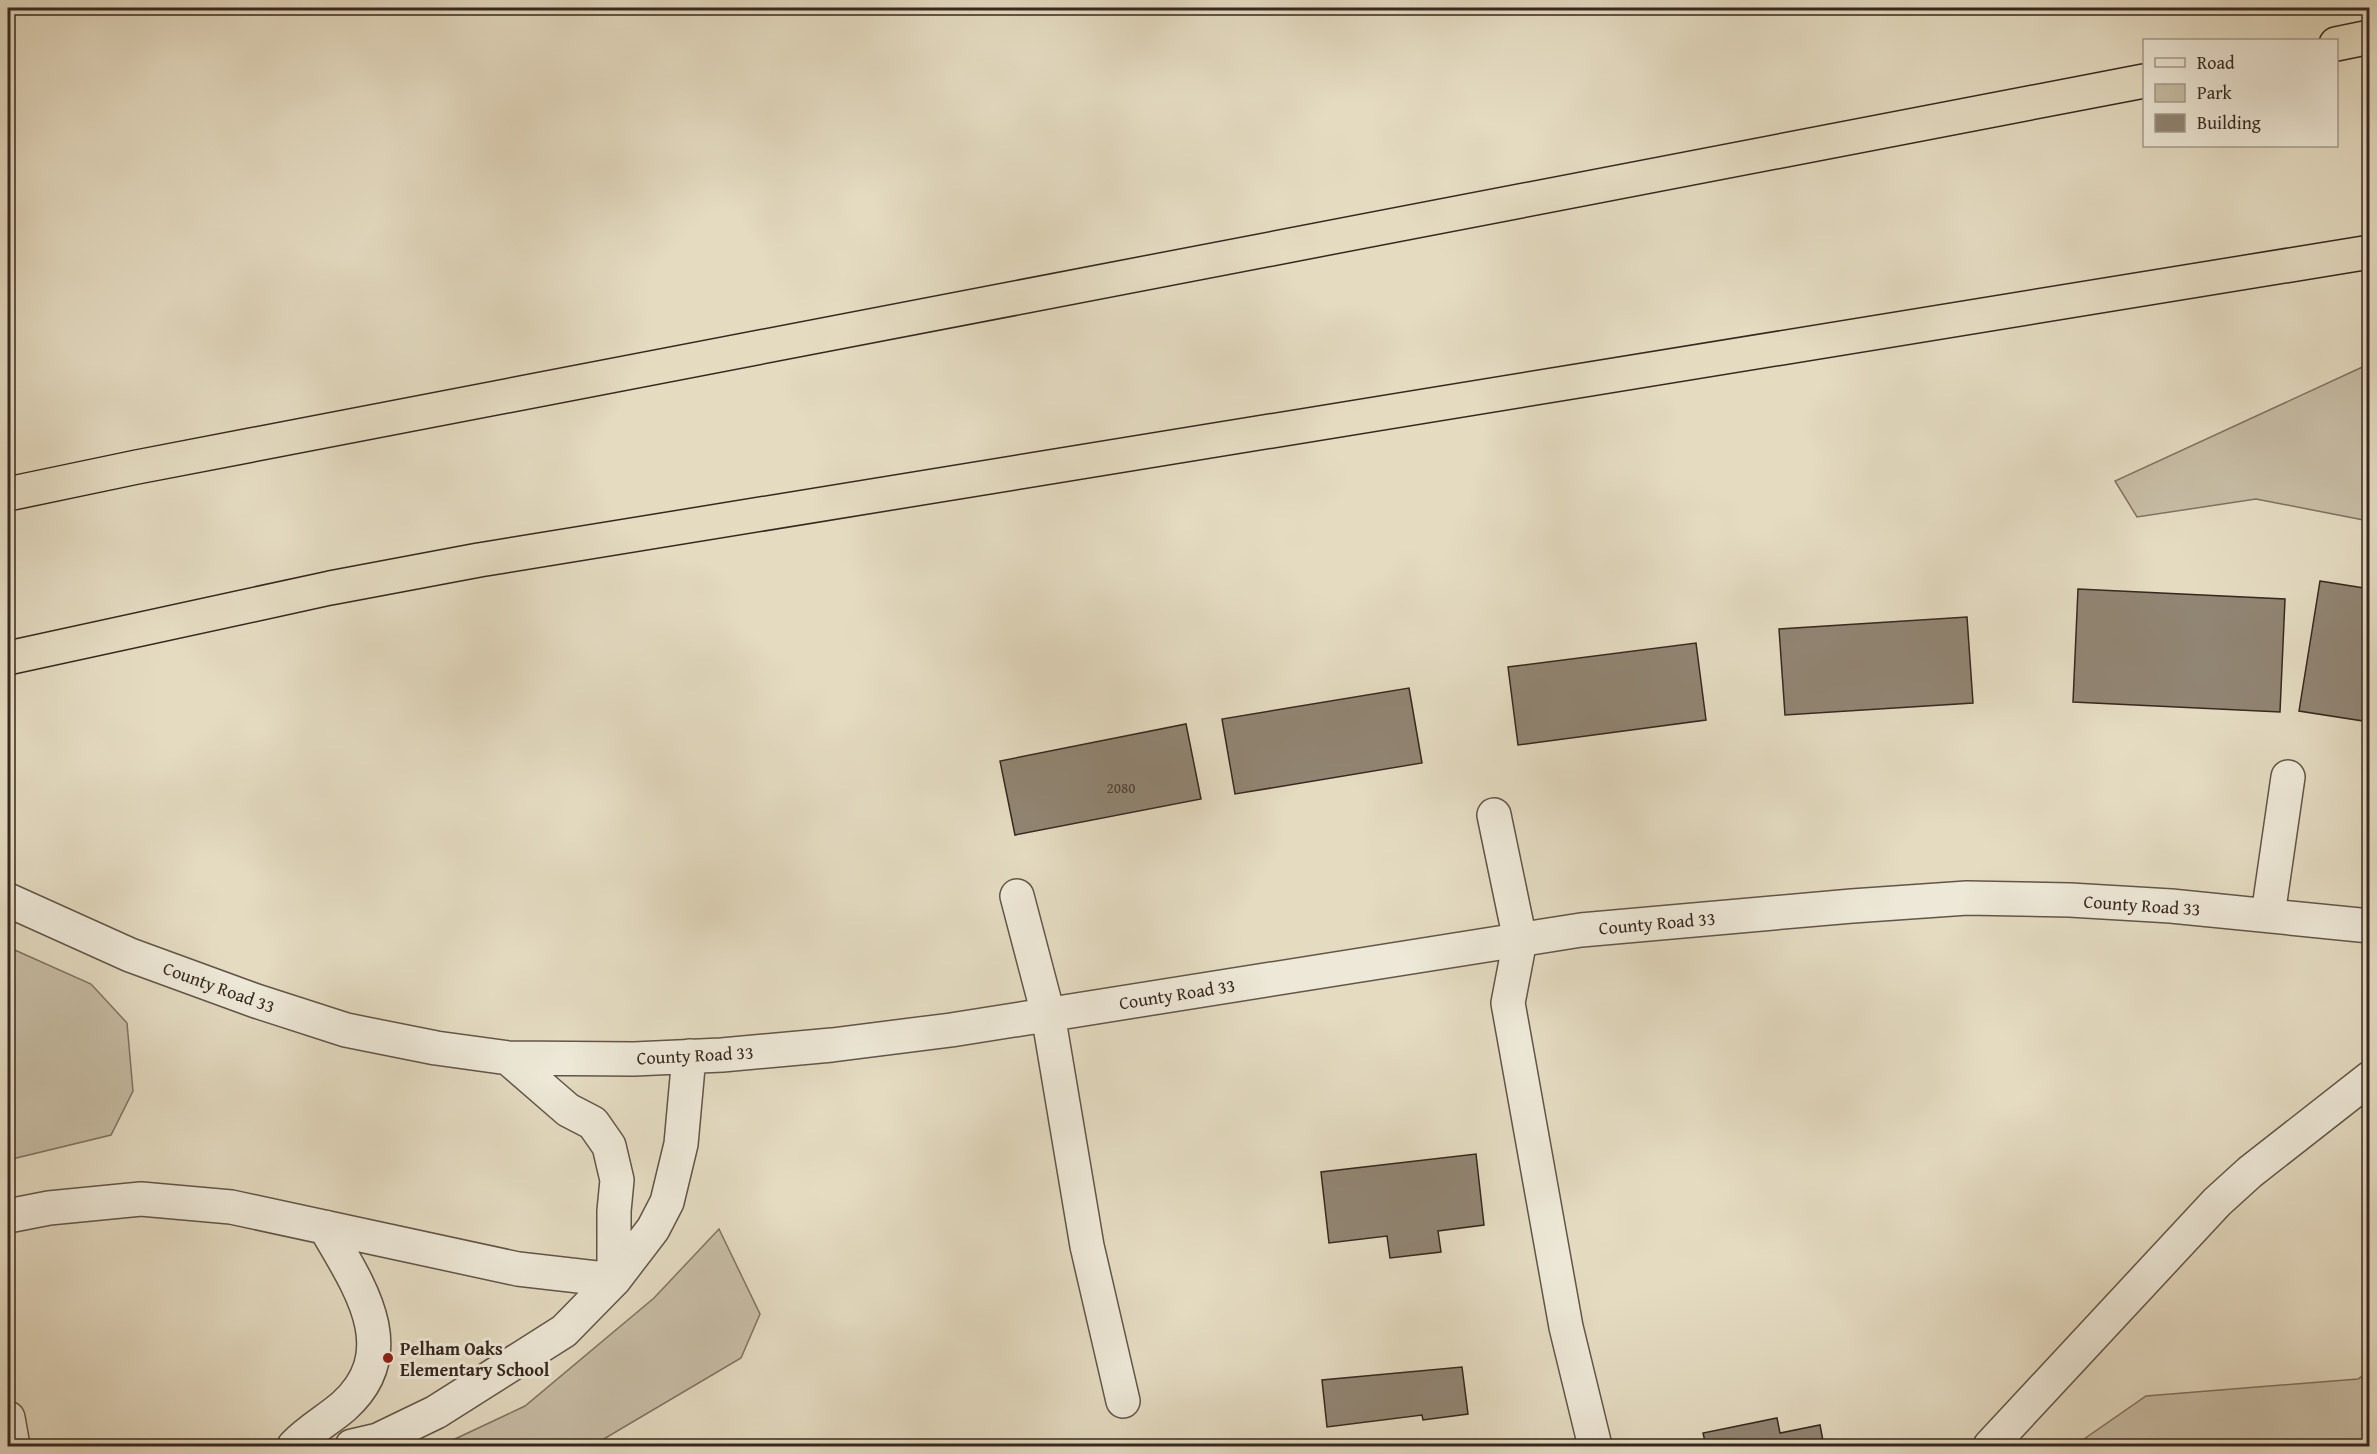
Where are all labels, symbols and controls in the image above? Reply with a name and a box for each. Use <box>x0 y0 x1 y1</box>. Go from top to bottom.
legend <box>2143 39 2338 147</box>
text: Road <box>2197 49 2235 76</box>
text: Park <box>2197 79 2233 106</box>
text: Building <box>2197 109 2261 136</box>
house number: 2080 <box>1107 777 1135 798</box>
street label: County Road 33 <box>2083 887 2201 923</box>
street label: County Road 33 <box>1598 904 1716 942</box>
street label: County Road 33 <box>159 954 279 1020</box>
street label: County Road 33 <box>1117 972 1237 1016</box>
street label: County Road 33 <box>636 1038 754 1072</box>
place label: Pelham Oaks Elementary School <box>400 1335 550 1383</box>
marker: Pelham Oaks Elementary School <box>381 1351 395 1365</box>

